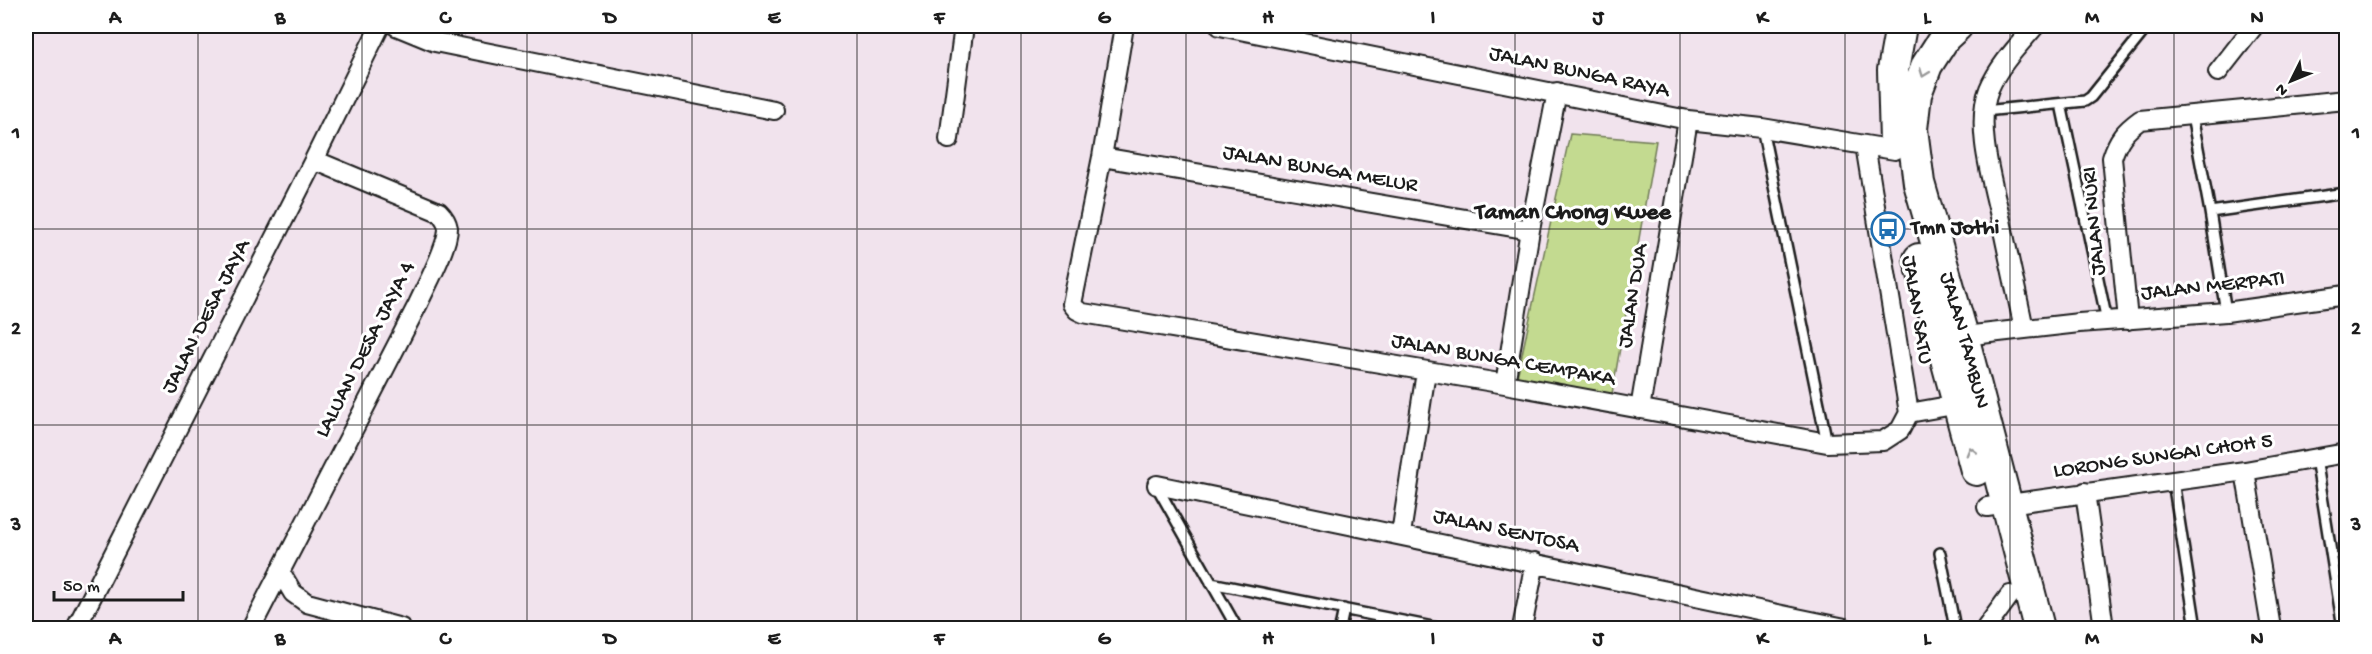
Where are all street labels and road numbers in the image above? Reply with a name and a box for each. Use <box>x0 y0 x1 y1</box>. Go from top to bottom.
street label: JALAN BUNGA RAYA <box>1487 41 1672 105</box>
street label: JALAN BUNGA MELUR <box>1221 140 1421 200</box>
street label: JALAN NURI <box>2077 166 2113 276</box>
street label: JALAN DESA JAYA <box>157 235 258 398</box>
street label: JALAN DUA <box>1613 241 1655 350</box>
street label: JALAN SATU <box>1895 254 1937 366</box>
street label: LALUAN DESA JAYA 4 <box>310 257 422 442</box>
street label: JALAN MERPATI <box>2140 267 2286 307</box>
street label: JALAN TAMBUN <box>1932 269 1994 412</box>
street label: JALAN BUNGA CEMPAKA <box>1389 329 1618 394</box>
street label: LORONG SUNGAI CHOH 5 <box>2052 429 2274 485</box>
street label: JALAN SENTOSA <box>1431 504 1582 560</box>

